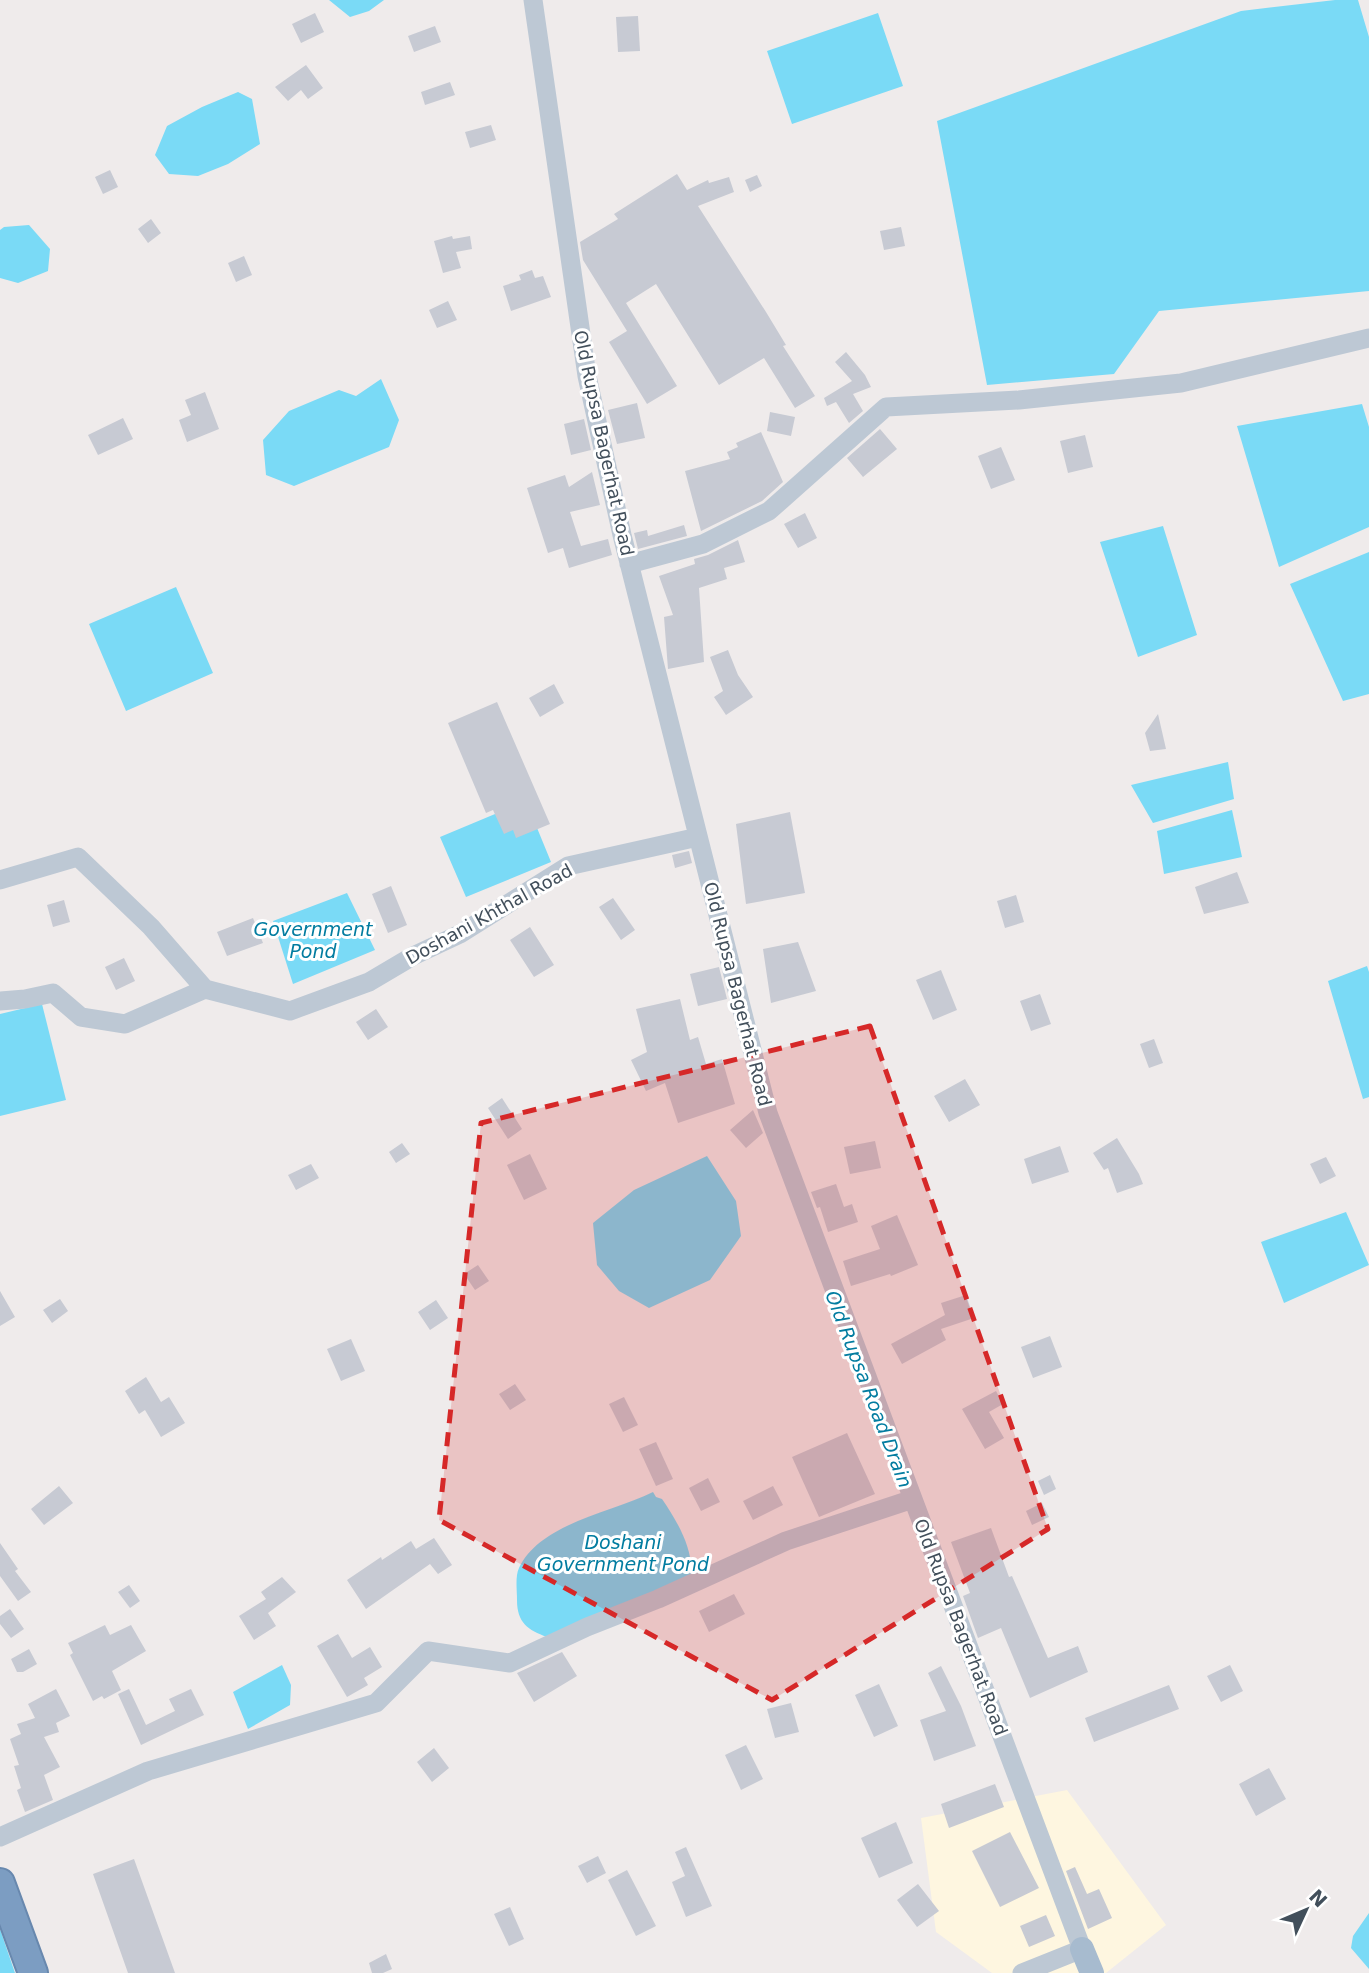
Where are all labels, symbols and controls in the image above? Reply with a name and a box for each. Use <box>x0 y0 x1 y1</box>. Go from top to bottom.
street label: Old Rupsa Bagerhat Road <box>570 328 638 558</box>
street label: Doshani Khthal Road <box>402 859 576 969</box>
street label: Old Rupsa Bagerhat Road <box>700 880 776 1108</box>
water label: Government Pond <box>254 918 374 962</box>
water label: Old Rupsa Road Drain <box>821 1287 917 1491</box>
street label: Old Rupsa Bagerhat Road <box>910 1516 1012 1738</box>
water label: Doshani Government Pond <box>537 1531 710 1575</box>
north arrow <box>1271 1875 1341 1945</box>
text: N <box>1305 1885 1332 1912</box>

